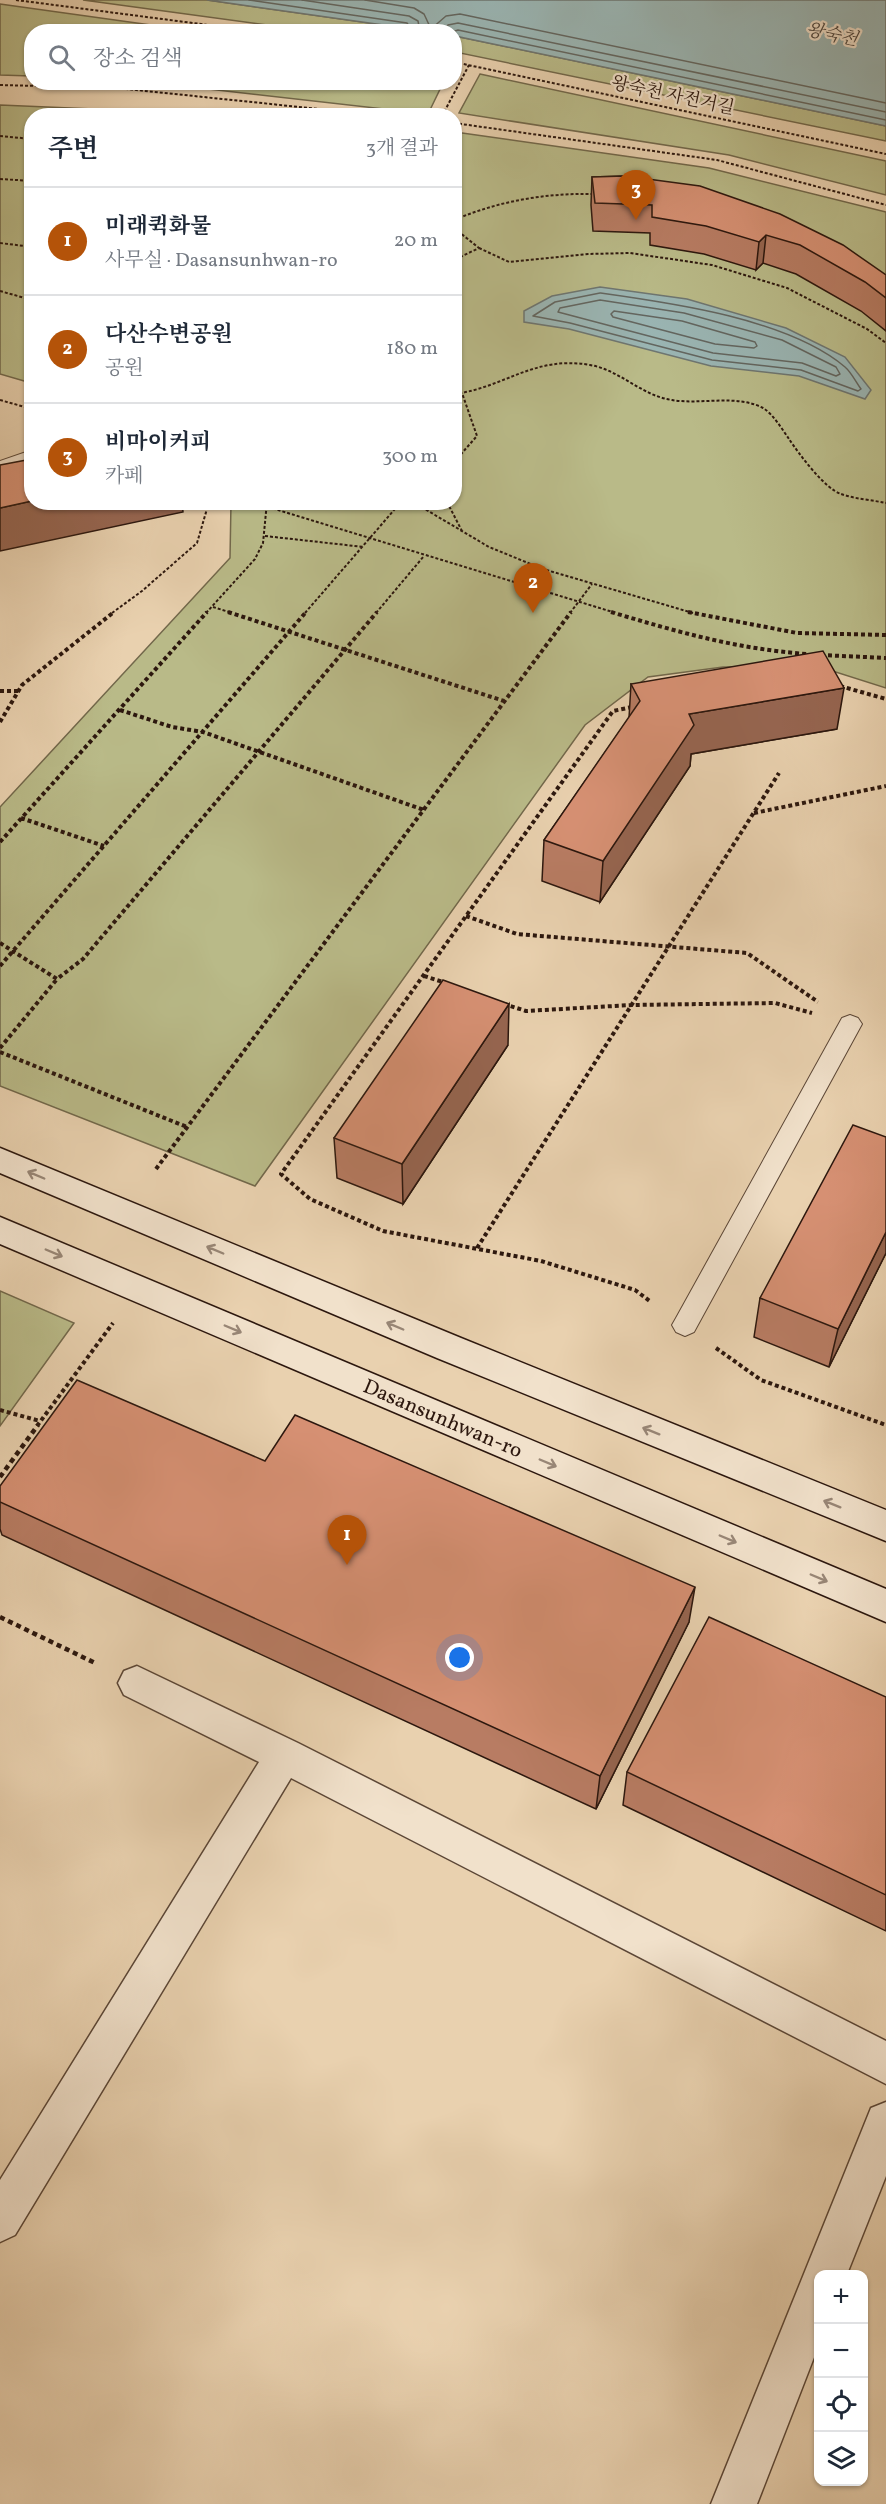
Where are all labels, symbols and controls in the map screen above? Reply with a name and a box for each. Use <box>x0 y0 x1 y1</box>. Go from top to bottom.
water label: 왕숙천 <box>804 18 861 53</box>
search box <box>24 24 462 90</box>
icon: search <box>45 41 78 74</box>
text: 장소 검색 <box>93 44 182 75</box>
street label: 왕숙천 자전거길 <box>609 71 737 122</box>
text: 주변 <box>48 132 98 168</box>
text: 3개 결과 <box>366 135 438 163</box>
pin: 3 <box>616 170 656 220</box>
text: 미래퀵화물 <box>105 212 211 243</box>
text: 1 <box>63 227 72 255</box>
text: 20 m <box>394 227 438 255</box>
text: 사무실 · Dasansunhwan-ro <box>105 247 338 275</box>
text: 다산수변공원 <box>105 320 233 351</box>
text: 2 <box>62 335 73 363</box>
text: 180 m <box>386 335 438 363</box>
text: 공원 <box>105 355 144 383</box>
text: 비마이커피 <box>105 428 211 459</box>
text: 3 <box>62 443 73 471</box>
text: 300 m <box>382 443 438 471</box>
text: 카페 <box>105 463 144 491</box>
pin: 2 <box>514 564 552 613</box>
one-way arrow <box>27 1168 45 1180</box>
one-way arrow <box>207 1244 225 1255</box>
one-way arrow <box>44 1248 63 1259</box>
one-way arrow <box>387 1319 405 1331</box>
one-way arrow <box>224 1324 242 1335</box>
street label: Dasansunhwan-ro <box>358 1373 527 1466</box>
one-way arrow <box>643 1424 661 1435</box>
one-way arrow <box>538 1458 557 1469</box>
one-way arrow <box>823 1498 842 1509</box>
pin: 1 <box>328 1516 366 1565</box>
one-way arrow <box>718 1534 736 1545</box>
one-way arrow <box>809 1573 828 1584</box>
your location <box>445 1643 474 1672</box>
map controls <box>814 2270 868 2486</box>
button: + <box>814 2270 868 2324</box>
button: − <box>814 2324 868 2378</box>
button: locate <box>814 2378 868 2432</box>
button: layers <box>814 2432 868 2486</box>

